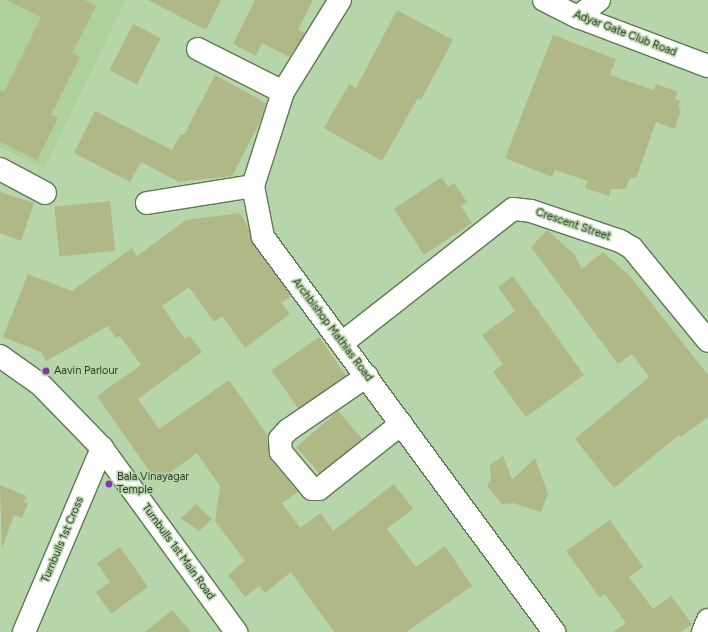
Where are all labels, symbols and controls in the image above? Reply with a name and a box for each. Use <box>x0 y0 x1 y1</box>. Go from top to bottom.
street label: Adyar Gate Club Road <box>572 8 678 60</box>
street label: Crescent Street <box>534 206 612 244</box>
street label: Archbishop Mathias Road <box>289 276 375 384</box>
place label: Aavin Parlour <box>54 364 118 378</box>
marker: Aavin Parlour <box>41 366 51 376</box>
place label: Bala Vinayagar Temple <box>117 471 189 497</box>
marker: Bala Vinayagar Temple <box>104 479 114 489</box>
street label: Turnbulls 1st Cross <box>39 495 87 585</box>
street label: Turnbulls 1st Main Road <box>139 502 217 602</box>

